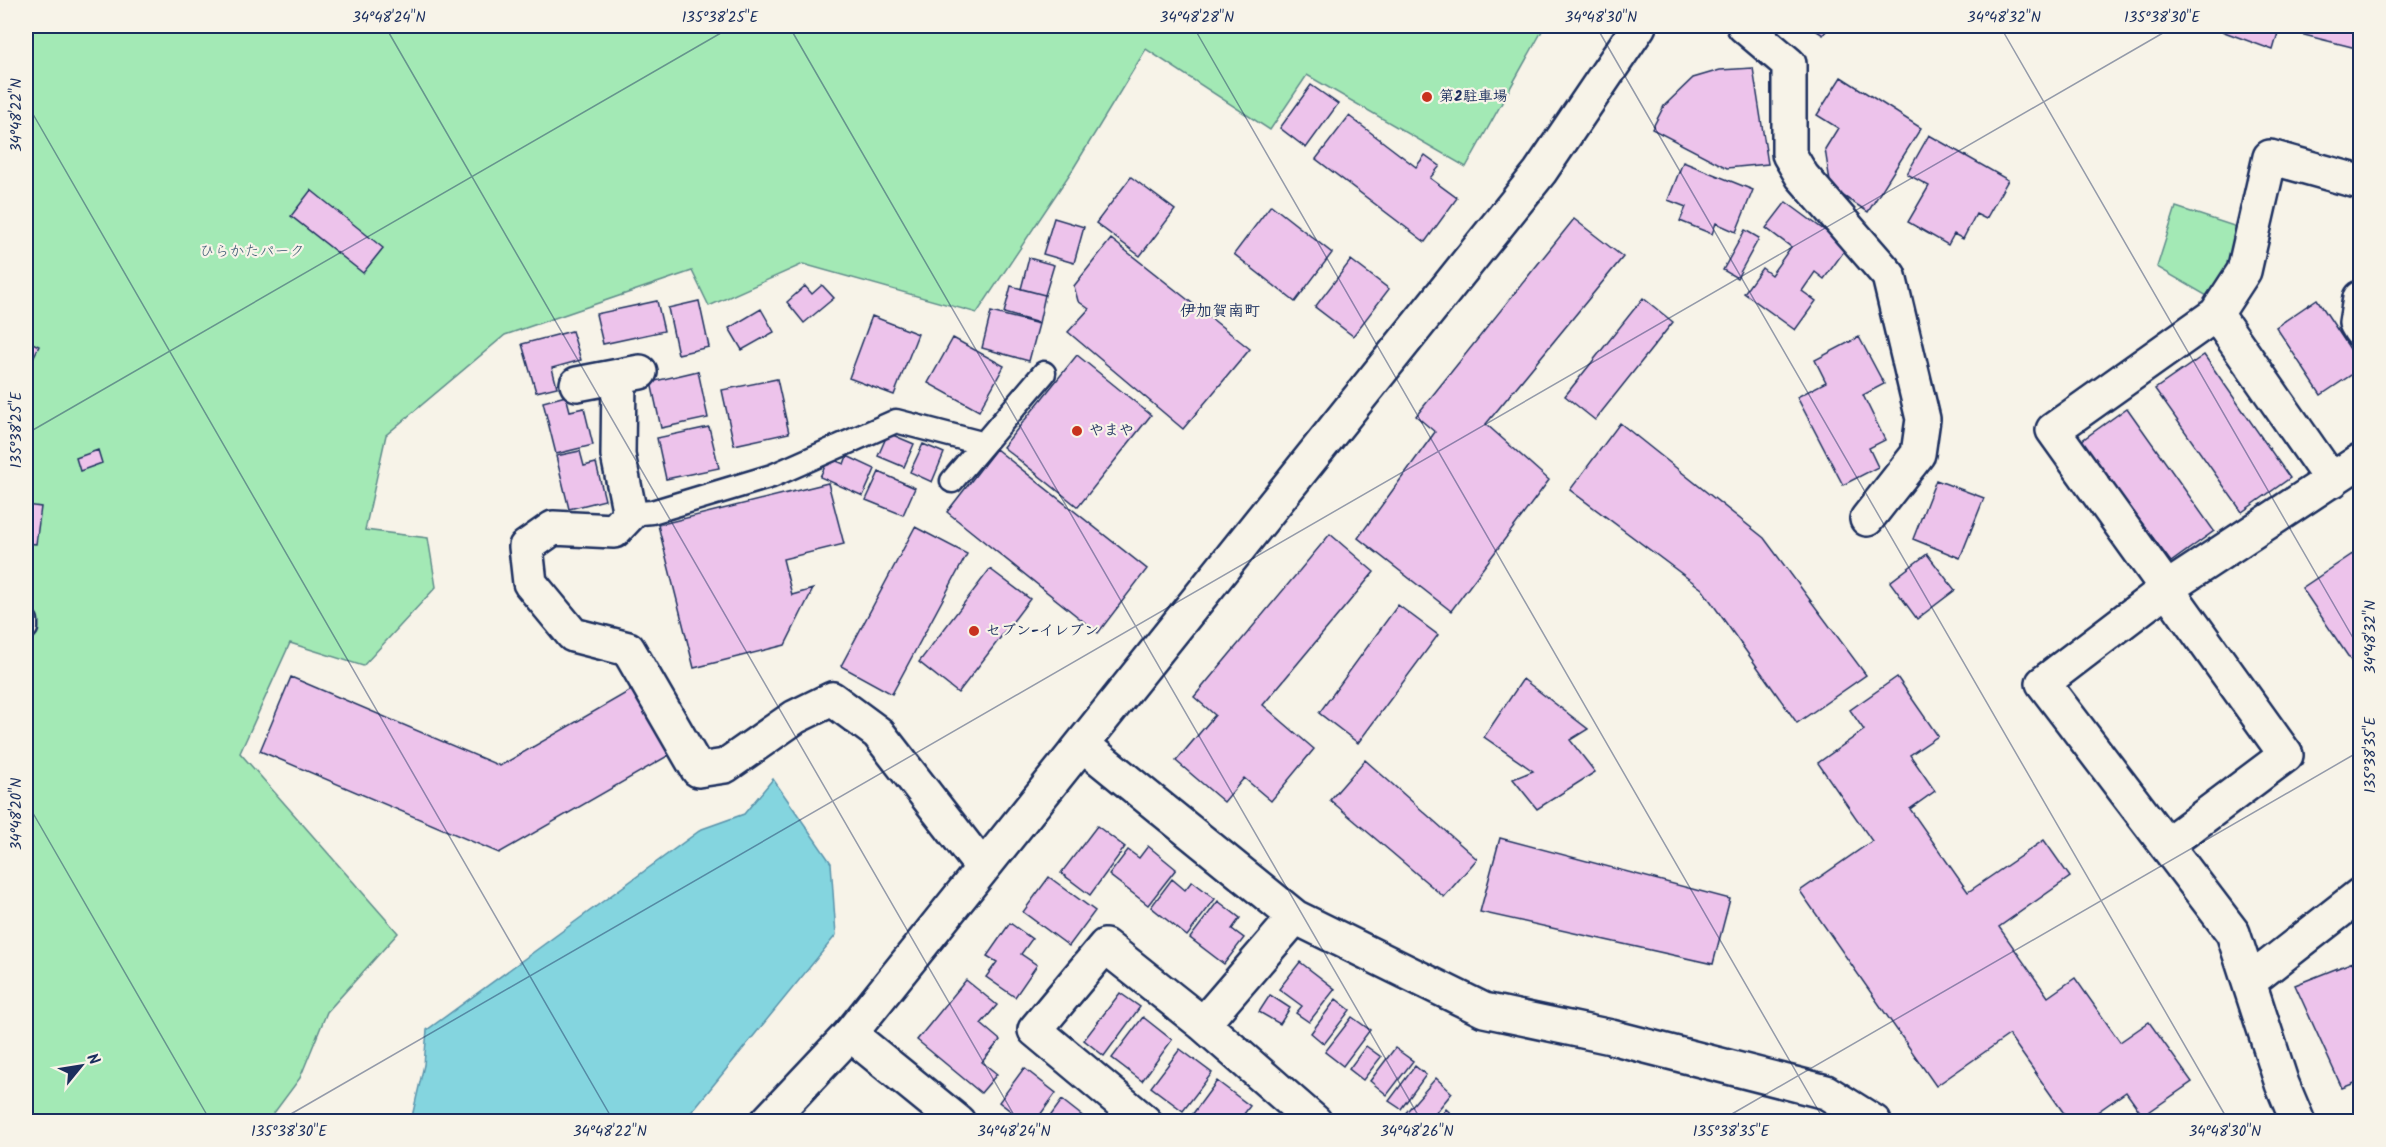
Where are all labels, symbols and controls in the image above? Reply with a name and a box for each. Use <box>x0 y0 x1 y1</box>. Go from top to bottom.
text: 34°48'24"N <box>352 6 426 30</box>
text: 135°38'25"E <box>682 6 760 30</box>
text: 34°48'28"N <box>1160 6 1234 30</box>
text: 34°48'30"N <box>1565 6 1637 30</box>
text: 34°48'32"N <box>1967 6 2041 30</box>
text: 135°38'30"E <box>2124 6 2201 30</box>
text: 34°48'22"N <box>5 78 29 152</box>
place label: 第2駐車場 <box>1439 85 1508 109</box>
marker: 第2駐車場 <box>1420 90 1434 104</box>
park label: ひらかたパーク <box>199 240 305 264</box>
district label: 伊加賀南町 <box>1180 299 1260 324</box>
text: 135°38'25"E <box>5 390 29 468</box>
place label: やまや <box>1089 419 1134 443</box>
marker: やまや <box>1070 424 1084 438</box>
text: 34°48'32"N <box>2359 600 2383 674</box>
place label: セブン-イレブン <box>986 619 1099 643</box>
marker: セブン-イレブン <box>967 624 981 638</box>
text: 135°38'35"E <box>2359 716 2383 793</box>
text: 34°48'20"N <box>5 778 29 850</box>
north arrow <box>51 1036 111 1096</box>
text: N <box>79 1049 106 1070</box>
text: 135°38'30"E <box>251 1120 328 1144</box>
text: 34°48'22"N <box>573 1120 647 1144</box>
text: 34°48'24"N <box>977 1120 1051 1144</box>
text: 34°48'26"N <box>1380 1120 1454 1144</box>
text: 135°38'35"E <box>1693 1120 1770 1144</box>
text: 34°48'30"N <box>2189 1120 2261 1144</box>

